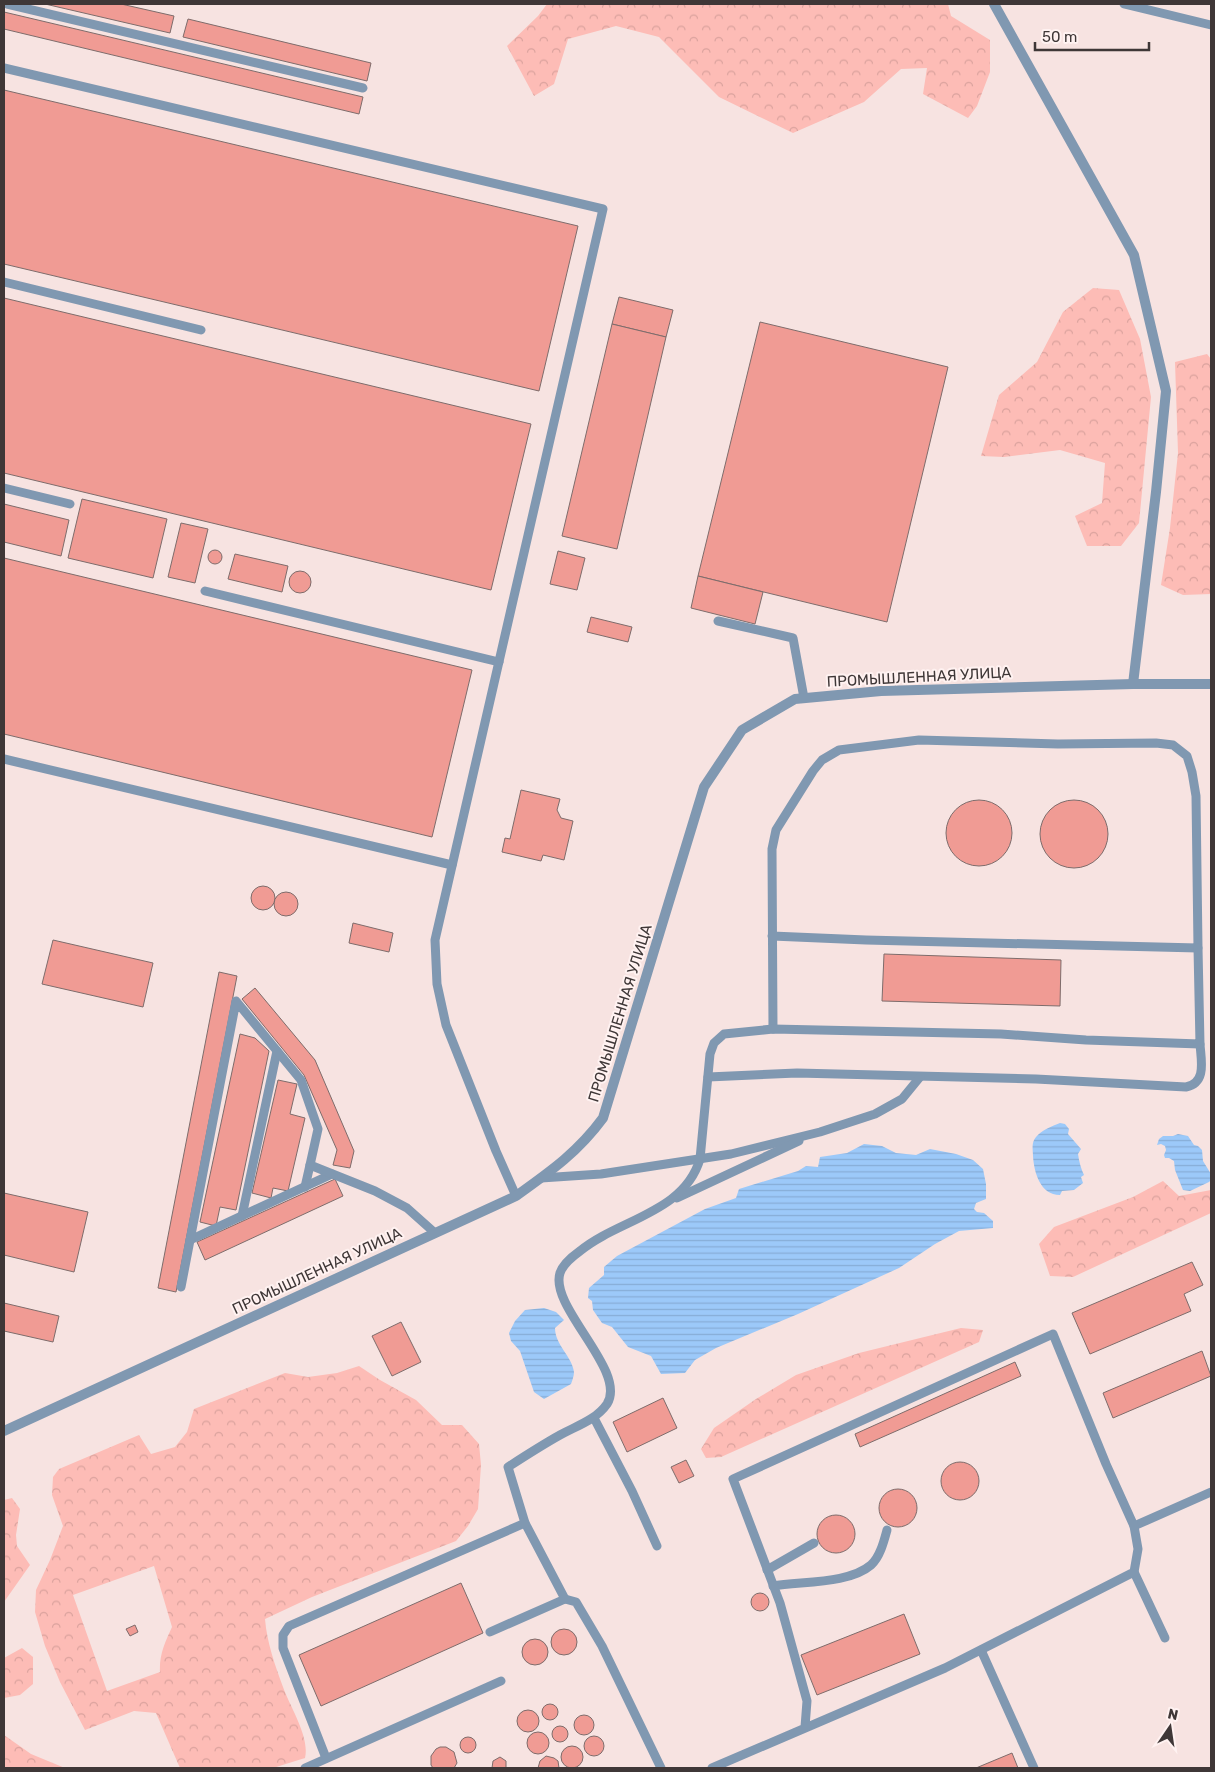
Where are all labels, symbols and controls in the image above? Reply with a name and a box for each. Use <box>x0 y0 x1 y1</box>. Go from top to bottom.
scale bar <box>1035 20 1149 52</box>
text: 50 m <box>1042 28 1077 46</box>
street label: ПРОМЫШЛЕННАЯ УЛИЦА <box>826 663 1012 691</box>
street label: ПРОМЫШЛЕННАЯ УЛИЦА <box>584 922 656 1104</box>
street label: ПРОМЫШЛЕННАЯ УЛИЦА <box>229 1224 405 1318</box>
north arrow <box>1145 1702 1195 1752</box>
text: N <box>1166 1705 1180 1724</box>

